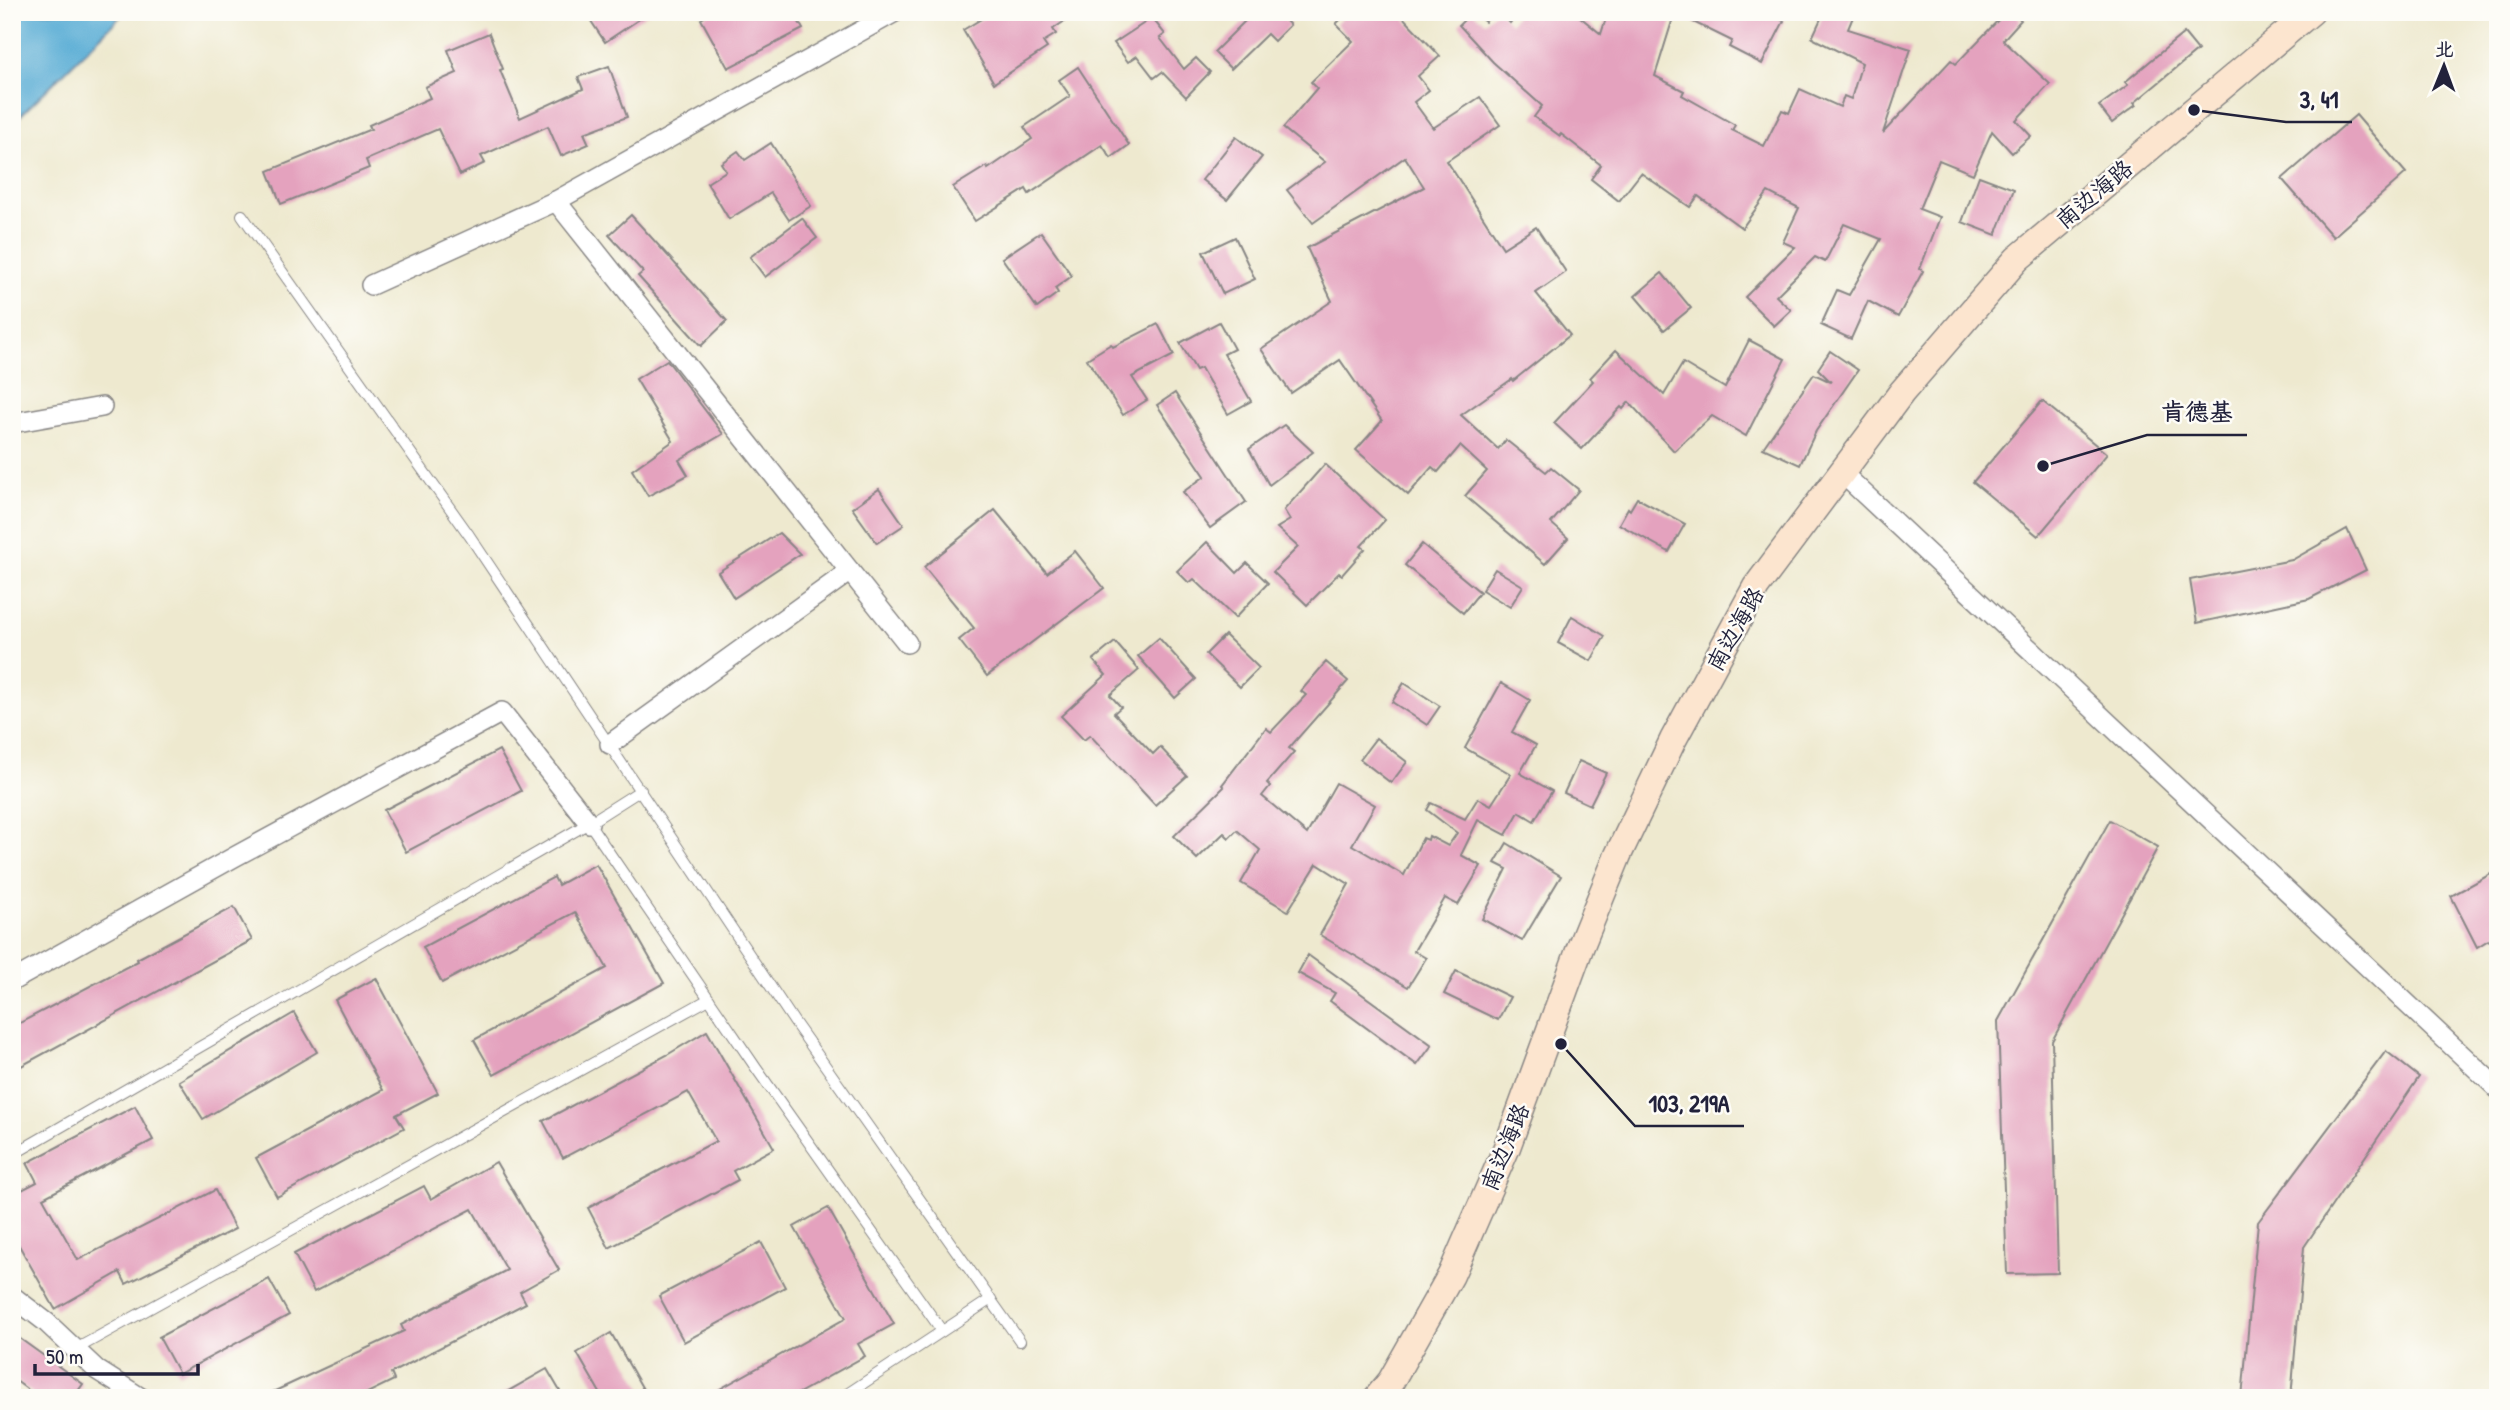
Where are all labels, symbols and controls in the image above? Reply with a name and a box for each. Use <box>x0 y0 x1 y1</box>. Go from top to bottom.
north arrow <box>2408 32 2478 102</box>
text: 北 <box>2435 36 2454 62</box>
callout: 3, 41 <box>2286 77 2352 122</box>
text: 3, 41 <box>2300 83 2339 115</box>
street label: 南边海路 <box>2048 152 2139 235</box>
callout: 肯德基 <box>2147 390 2247 435</box>
text: 肯德基 <box>2161 395 2233 427</box>
street label: 南边海路 <box>1699 581 1770 677</box>
callout: 103, 219A <box>1635 1081 1744 1126</box>
text: 103, 219A <box>1648 1087 1730 1119</box>
street label: 南边海路 <box>1473 1098 1536 1195</box>
scale bar <box>35 1333 198 1377</box>
text: 50 m <box>46 1342 83 1371</box>

